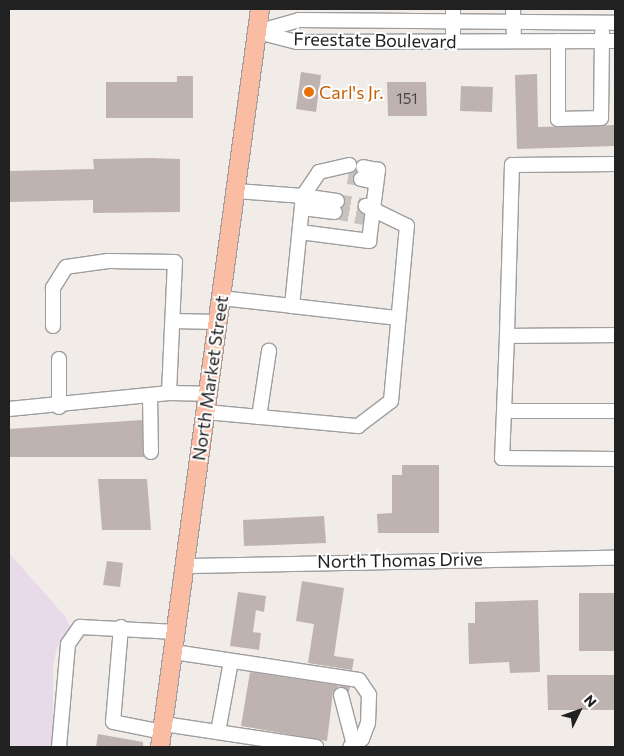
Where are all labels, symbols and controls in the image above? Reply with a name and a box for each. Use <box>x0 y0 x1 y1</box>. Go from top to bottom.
street label: Freestate Boulevard <box>293 28 457 52</box>
place label: Carl's Jr. <box>319 81 384 103</box>
marker: Carl's Jr. <box>303 86 315 98</box>
house number: 151 <box>396 90 418 108</box>
street label: North Market Street <box>188 294 232 462</box>
street label: North Thomas Drive <box>317 548 483 572</box>
north arrow <box>554 686 604 736</box>
text: N <box>581 691 600 710</box>

